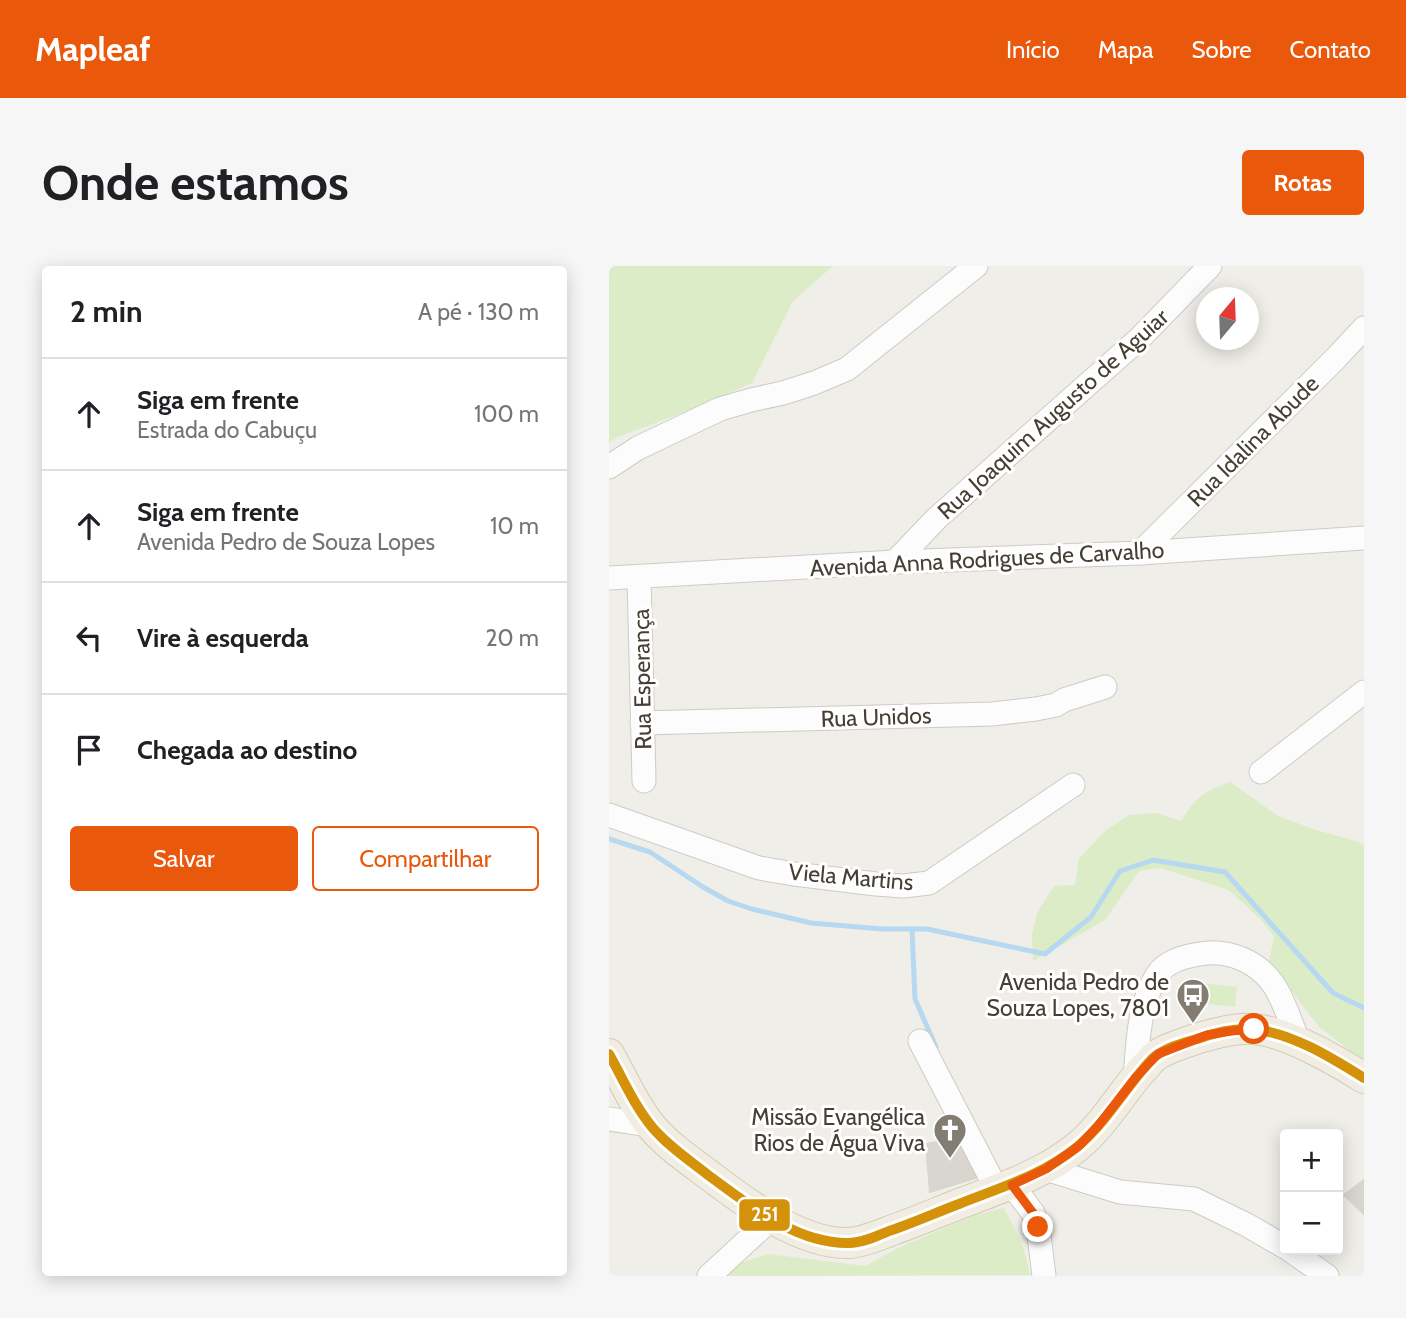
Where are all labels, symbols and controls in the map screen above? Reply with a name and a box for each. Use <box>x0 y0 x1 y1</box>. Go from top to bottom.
text: Mapleaf <box>35 29 151 69</box>
text: Início <box>1006 35 1060 64</box>
text: Mapa <box>1098 35 1153 64</box>
text: Sobre <box>1191 35 1252 64</box>
text: Contato <box>1290 35 1371 64</box>
button: Rotas <box>1242 150 1364 215</box>
text: Onde estamos <box>42 153 349 212</box>
north arrow <box>1196 287 1259 350</box>
text: 2 min <box>70 293 142 330</box>
text: A pé · 130 m <box>418 298 539 326</box>
street label: Rua Joaquim Augusto de Aguiar <box>932 302 1175 525</box>
street label: Rua Idalina Abude <box>1182 369 1325 512</box>
text: Siga em frente <box>137 384 299 416</box>
icon: ahead <box>70 395 108 433</box>
text: 100 m <box>474 400 539 428</box>
text: Estrada do Cabuçu <box>137 416 317 444</box>
text: Siga em frente <box>137 496 299 528</box>
icon: ahead <box>70 507 108 545</box>
text: 10 m <box>490 512 539 540</box>
text: Avenida Pedro de Souza Lopes <box>137 528 435 556</box>
street label: Avenida Anna Rodrigues de Carvalho <box>809 536 1165 582</box>
street label: Rua Esperança <box>627 608 657 750</box>
icon: left <box>70 619 108 657</box>
text: Vire à esquerda <box>137 622 309 654</box>
text: 20 m <box>486 624 539 652</box>
street label: Rua Unidos <box>820 701 932 733</box>
icon: arrive <box>70 731 108 769</box>
text: Chegada ao destino <box>137 734 357 766</box>
button: Salvar <box>70 826 298 891</box>
button: Compartilhar <box>312 826 539 891</box>
street label: Viela Martins <box>787 858 915 896</box>
place label: Avenida Pedro de Souza Lopes, 7801 <box>987 968 1169 1022</box>
bus stop icon: Avenida Pedro de Souza Lopes, 7801 <box>1174 976 1212 1025</box>
route start <box>1238 1013 1269 1044</box>
place label: Missão Evangélica Rios de Água Viva <box>751 1103 925 1157</box>
church icon: Missão Evangélica Rios de Água Viva <box>931 1111 969 1160</box>
map controls <box>1280 1129 1343 1255</box>
button: + <box>1280 1129 1343 1192</box>
button: − <box>1280 1192 1343 1255</box>
line badge: 251 <box>738 1198 791 1232</box>
text: 251 <box>751 1203 779 1226</box>
route end <box>1022 1211 1053 1242</box>

